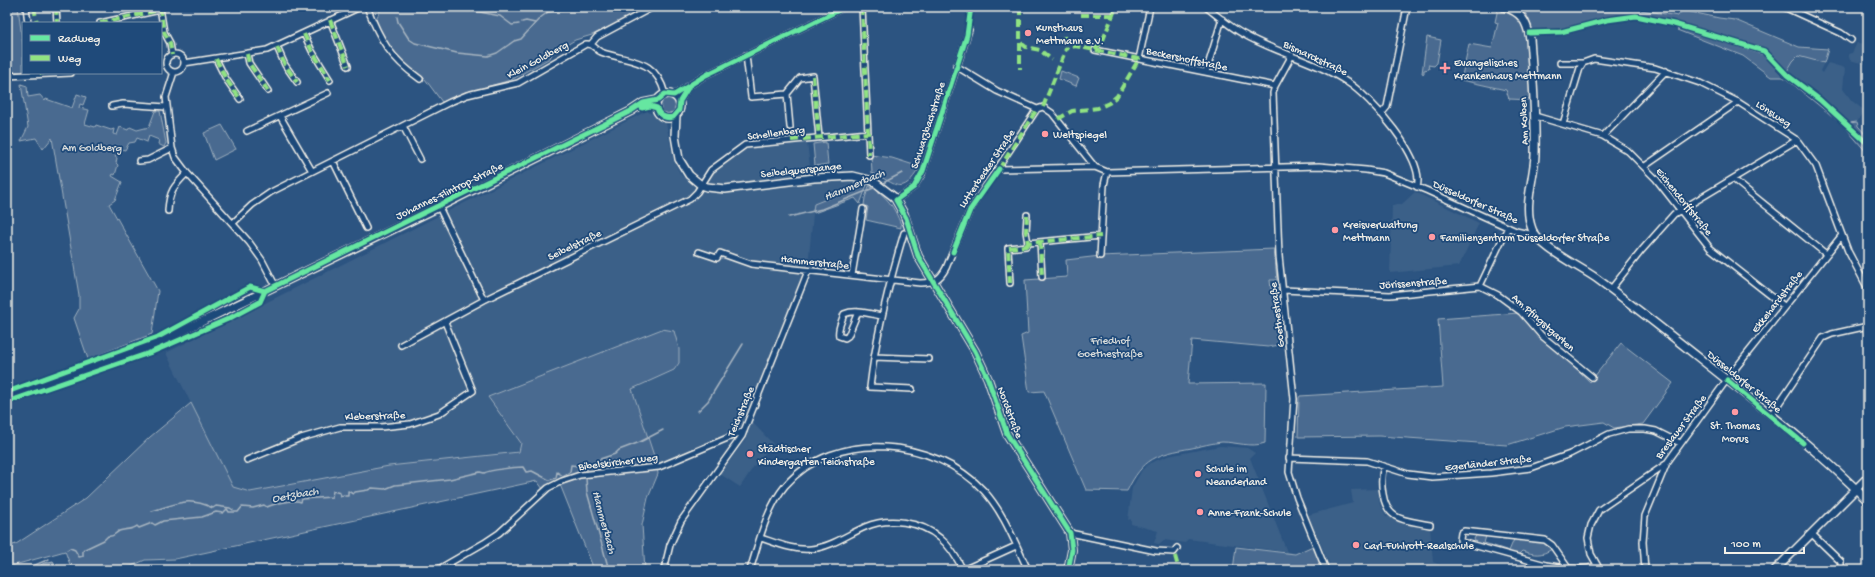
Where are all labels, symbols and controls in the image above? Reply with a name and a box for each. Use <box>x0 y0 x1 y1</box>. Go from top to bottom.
legend <box>22 22 162 74</box>
place label: Kunsthaus Mettmann e.V. <box>1036 23 1104 48</box>
marker: Kunsthaus Mettmann e.V. <box>1023 28 1033 38</box>
text: Radweg <box>58 33 100 47</box>
street label: Bismarckstraße <box>1280 38 1349 79</box>
street label: Klein Goldberg <box>505 40 571 82</box>
street label: Beckershoffstraße <box>1144 44 1229 75</box>
text: Weg <box>58 53 81 67</box>
place label: Evangelisches Krankenhaus Mettmann <box>1454 58 1562 83</box>
marker: Evangelisches Krankenhaus Mettmann <box>1439 62 1451 74</box>
street label: Schwarzbachstraße <box>909 80 949 171</box>
street label: Am Kolben <box>1518 96 1532 145</box>
street label: Lönsweg <box>1753 99 1793 130</box>
street label: Schellenberg <box>747 125 806 143</box>
street label: Lutterbecker Straße <box>957 127 1019 211</box>
marker: Weltspiegel <box>1040 129 1050 139</box>
place label: Weltspiegel <box>1053 130 1107 142</box>
park label: Am Goldberg <box>62 143 122 155</box>
street label: Johannes-Flintrop-Straße <box>394 160 506 223</box>
street label: Seibelquerspange <box>760 161 842 181</box>
street label: Eichendorffstraße <box>1653 165 1715 239</box>
water label: Hammerbach <box>822 167 888 205</box>
street label: Düsseldorfer Straße <box>1430 177 1520 227</box>
place label: Kreisverwaltung Mettmann <box>1343 220 1418 245</box>
marker: Kreisverwaltung Mettmann <box>1330 225 1340 235</box>
street label: Seibelstraße <box>546 228 604 264</box>
marker: Familienzentrum Düsseldorfer Straße <box>1427 232 1437 242</box>
place label: Familienzentrum Düsseldorfer Straße <box>1439 232 1610 245</box>
street label: Hammerstraße <box>780 253 850 273</box>
street label: Ekkehardstraße <box>1750 269 1806 336</box>
street label: Jörissenstraße <box>1379 276 1448 292</box>
street label: Goethestraße <box>1268 281 1288 348</box>
street label: Am Pfingstgarten <box>1509 291 1578 355</box>
park label: Friedhof Goethestraße <box>1077 335 1143 361</box>
street label: Düsseldorfer Straße <box>1703 348 1784 416</box>
street label: Teichstraße <box>726 385 758 439</box>
street label: Nordstraße <box>994 385 1025 440</box>
street label: Breslauer Straße <box>1653 393 1710 462</box>
marker: St. Thomas Morus <box>1730 407 1740 417</box>
street label: Kleberstraße <box>345 410 406 424</box>
place label: St. Thomas Morus <box>1710 421 1761 446</box>
place label: Städtischer Kindergarten Teichstraße <box>758 444 875 469</box>
marker: Städtischer Kindergarten Teichstraße <box>745 449 755 459</box>
street label: Bibelskircher Weg <box>577 452 659 474</box>
street label: Egerländer Straße <box>1444 453 1532 475</box>
place label: Schule im Neanderland <box>1206 464 1268 489</box>
marker: Schule im Neanderland <box>1193 469 1203 479</box>
water label: Oetzbach <box>271 485 320 507</box>
water label: Hammerbach <box>588 490 618 556</box>
marker: Anne-Frank-Schule <box>1195 507 1205 517</box>
place label: Anne-Frank-Schule <box>1208 508 1292 520</box>
scale bar <box>1725 529 1804 555</box>
text: 100 m <box>1730 538 1761 552</box>
marker: Carl-Fuhlrott-Realschule <box>1351 540 1361 550</box>
place label: Carl-Fuhlrott-Realschule <box>1364 541 1474 553</box>

